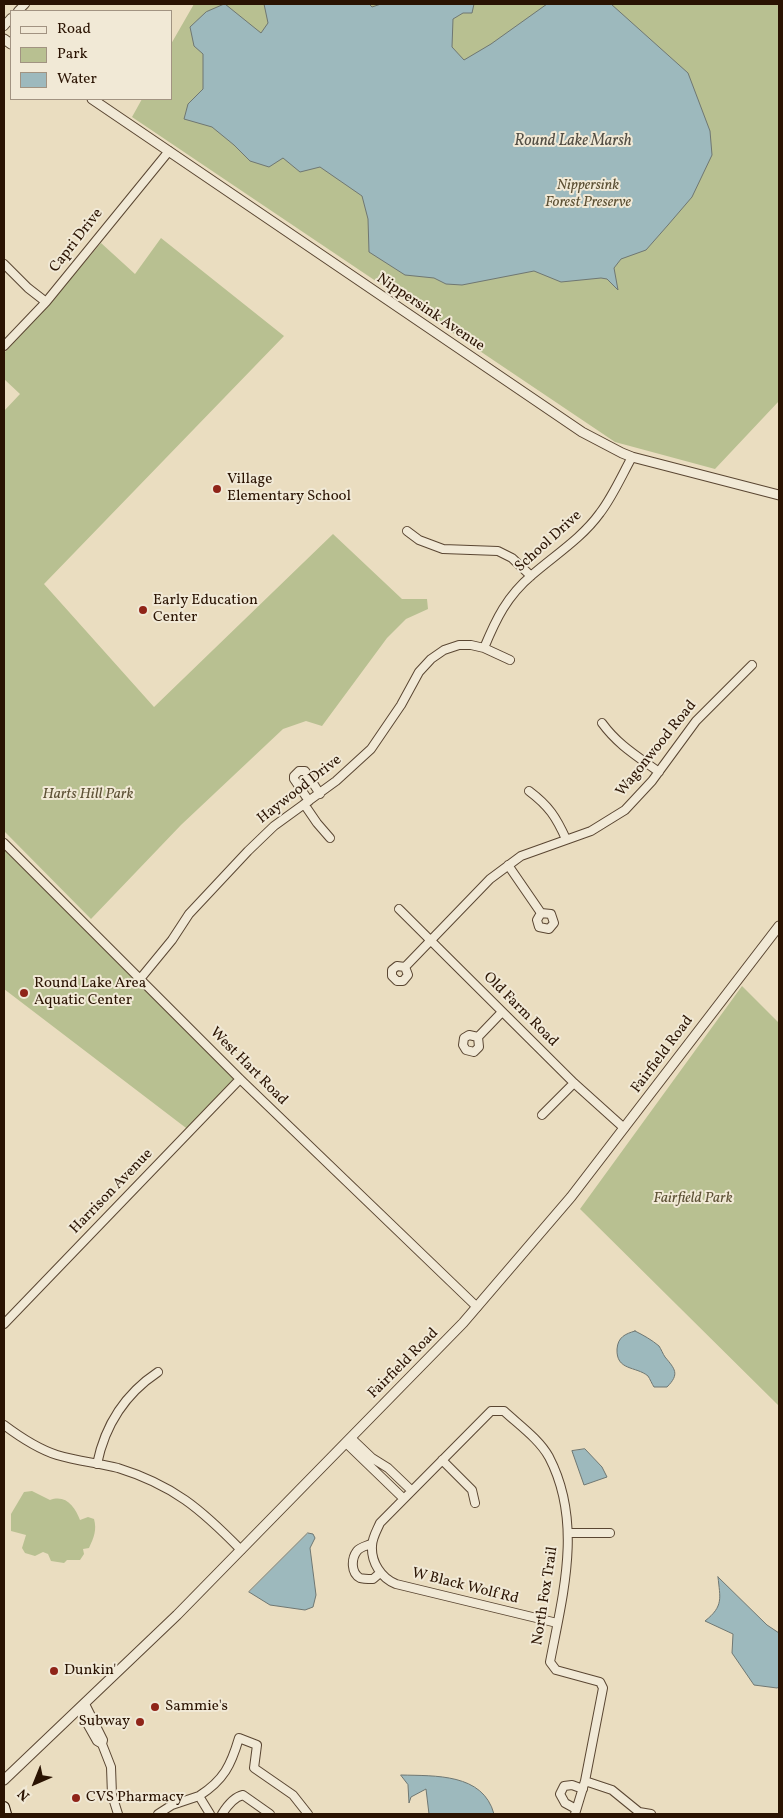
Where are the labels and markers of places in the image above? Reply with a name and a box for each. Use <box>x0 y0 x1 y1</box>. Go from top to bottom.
place label: Village Elementary School <box>227 471 351 506</box>
marker: Village Elementary School <box>211 483 223 495</box>
place label: Early Education Center <box>153 592 258 627</box>
marker: Early Education Center <box>137 604 149 616</box>
place label: Round Lake Area Aquatic Center <box>34 975 146 1010</box>
marker: Round Lake Area Aquatic Center <box>18 987 30 999</box>
place label: Dunkin' <box>64 1662 116 1680</box>
marker: Dunkin' <box>48 1665 60 1677</box>
place label: Sammie's <box>165 1698 228 1716</box>
marker: Sammie's <box>149 1701 161 1713</box>
place label: Subway <box>78 1713 130 1731</box>
marker: Subway <box>134 1716 146 1728</box>
place label: CVS Pharmacy <box>86 1789 184 1807</box>
marker: CVS Pharmacy <box>70 1792 82 1804</box>

